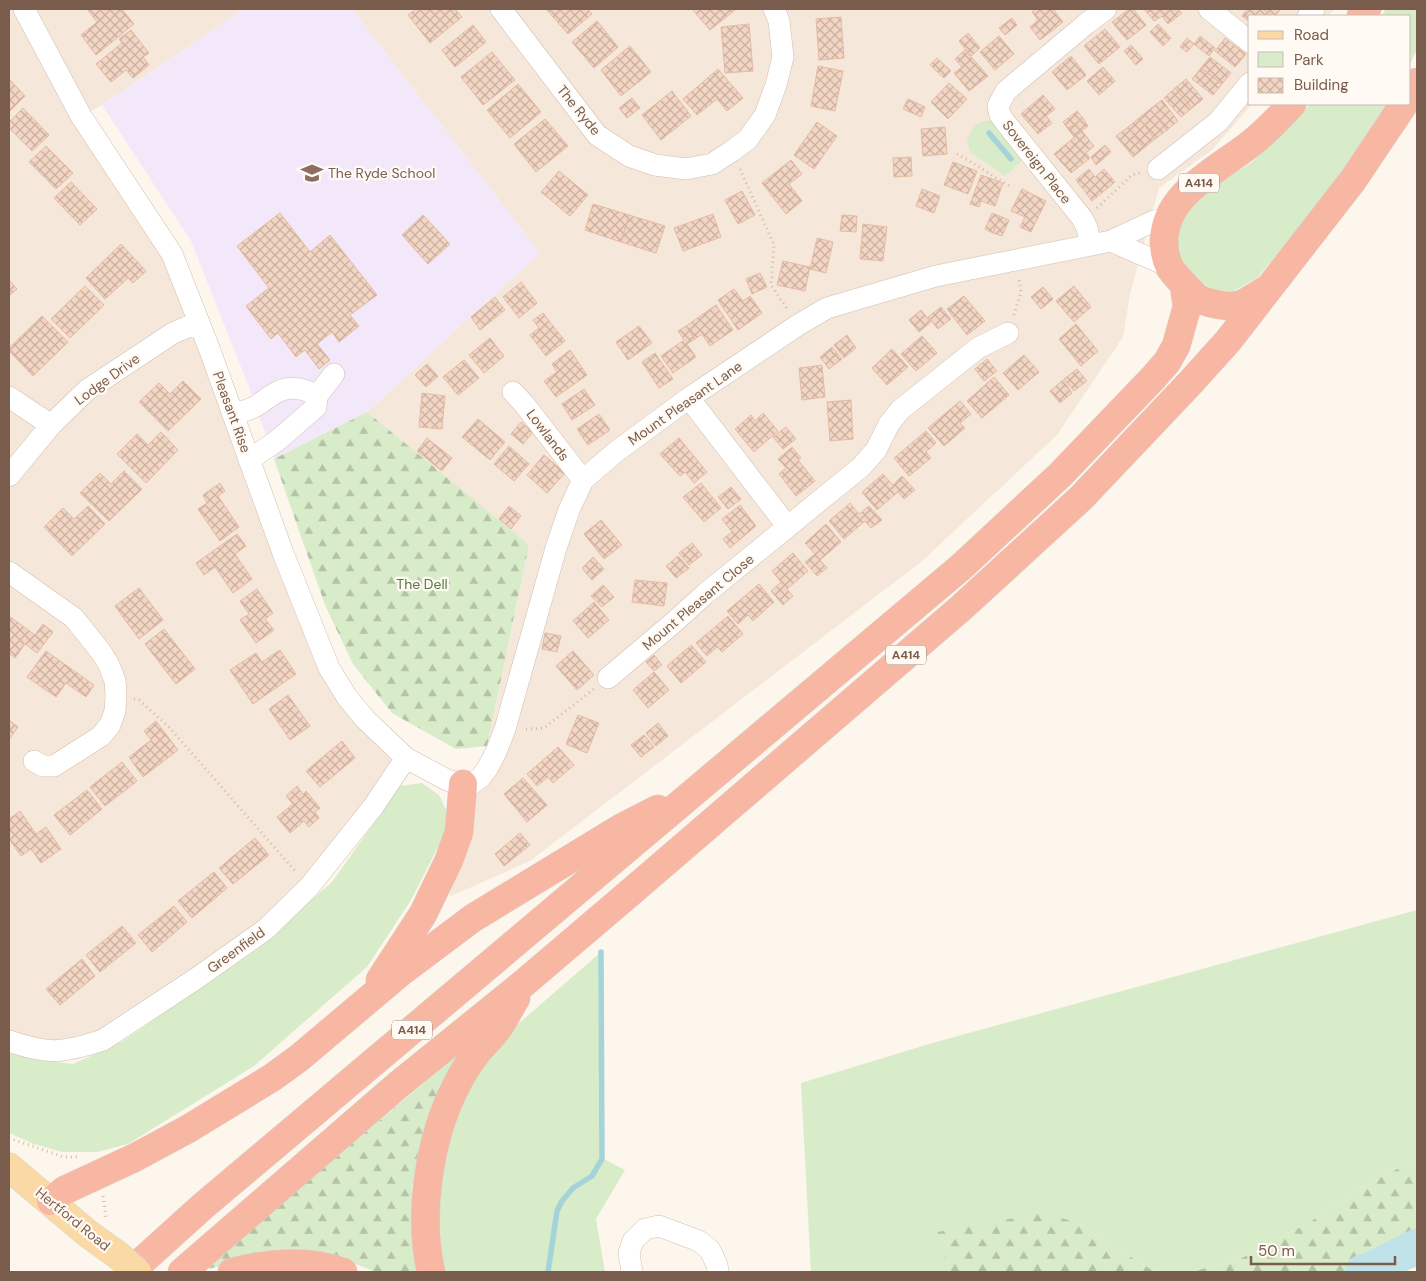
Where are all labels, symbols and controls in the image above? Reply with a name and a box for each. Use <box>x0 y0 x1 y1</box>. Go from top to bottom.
legend <box>1248 15 1411 105</box>
text: Road <box>1294 25 1329 45</box>
text: Park <box>1294 50 1324 70</box>
text: Building <box>1294 75 1349 95</box>
street label: The Ryde <box>553 81 605 139</box>
street label: Sovereign Place <box>999 116 1075 208</box>
school or university icon: The Ryde School <box>299 160 325 186</box>
place label: The Ryde School <box>328 164 435 182</box>
road number: A414 <box>1179 174 1219 192</box>
street label: Lodge Drive <box>71 349 143 409</box>
street label: Mount Pleasant Lane <box>625 357 746 449</box>
street label: Pleasant Rise <box>209 369 255 455</box>
street label: Lowlands <box>523 405 573 465</box>
street label: Mount Pleasant Close <box>638 550 758 654</box>
park label: The Dell <box>396 575 448 593</box>
road number: A414 <box>886 646 926 664</box>
street label: Greenfield <box>204 923 268 977</box>
road number: A414 <box>392 1020 432 1040</box>
street label: Hertford Road <box>32 1183 114 1255</box>
scale bar <box>1251 1234 1395 1266</box>
text: 50 m <box>1258 1241 1295 1261</box>

